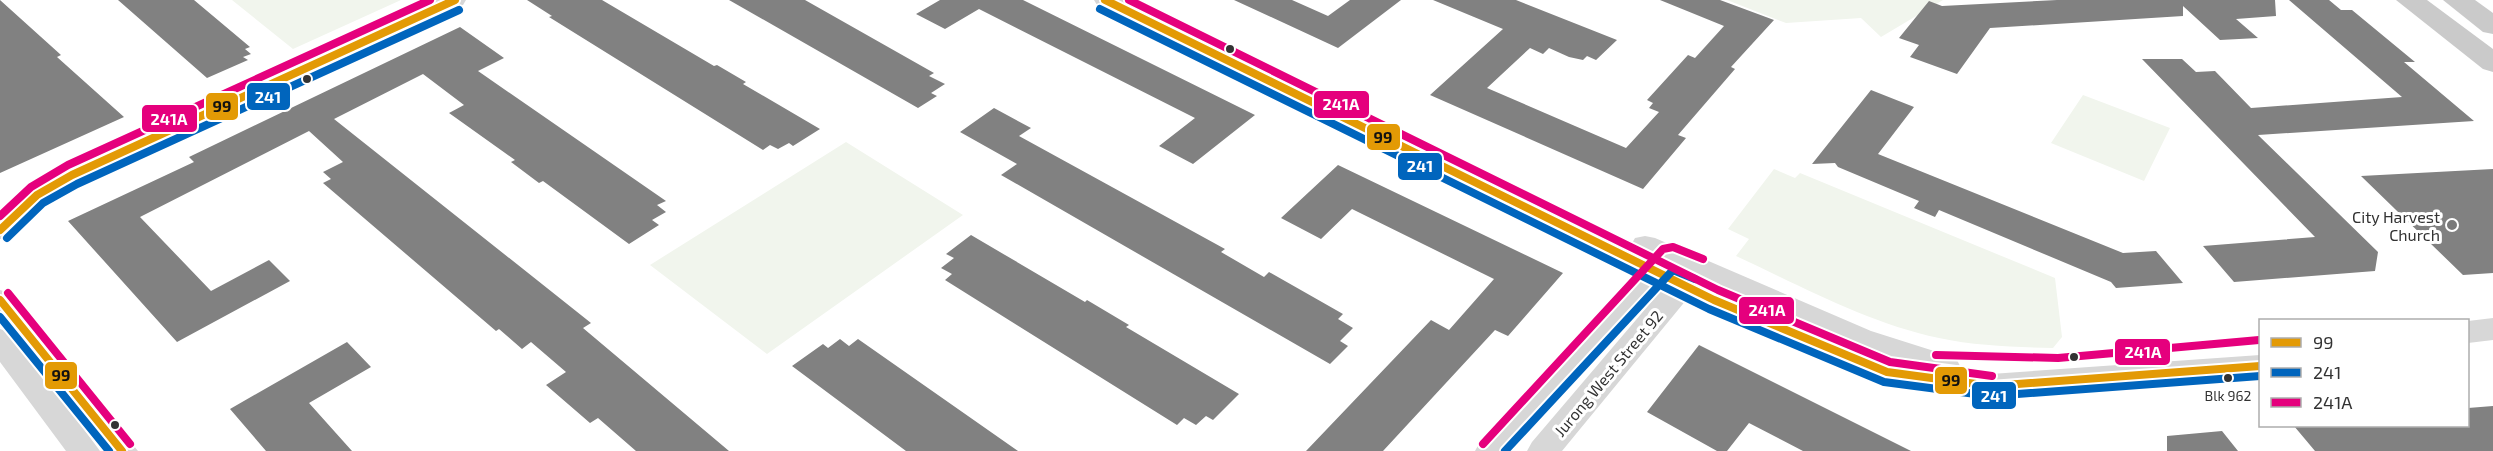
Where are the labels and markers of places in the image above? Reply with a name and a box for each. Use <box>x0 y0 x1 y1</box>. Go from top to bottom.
unlabelled marker <box>1224 43 1236 55</box>
unlabelled marker <box>301 73 313 85</box>
place label: City Harvest Church <box>2352 207 2440 244</box>
marker: City Harvest Church <box>2445 218 2459 232</box>
unlabelled marker <box>2068 351 2080 363</box>
marker: Blk 962 <box>2222 372 2234 384</box>
place label: Blk 962 <box>2205 387 2252 404</box>
unlabelled marker <box>109 419 121 431</box>

